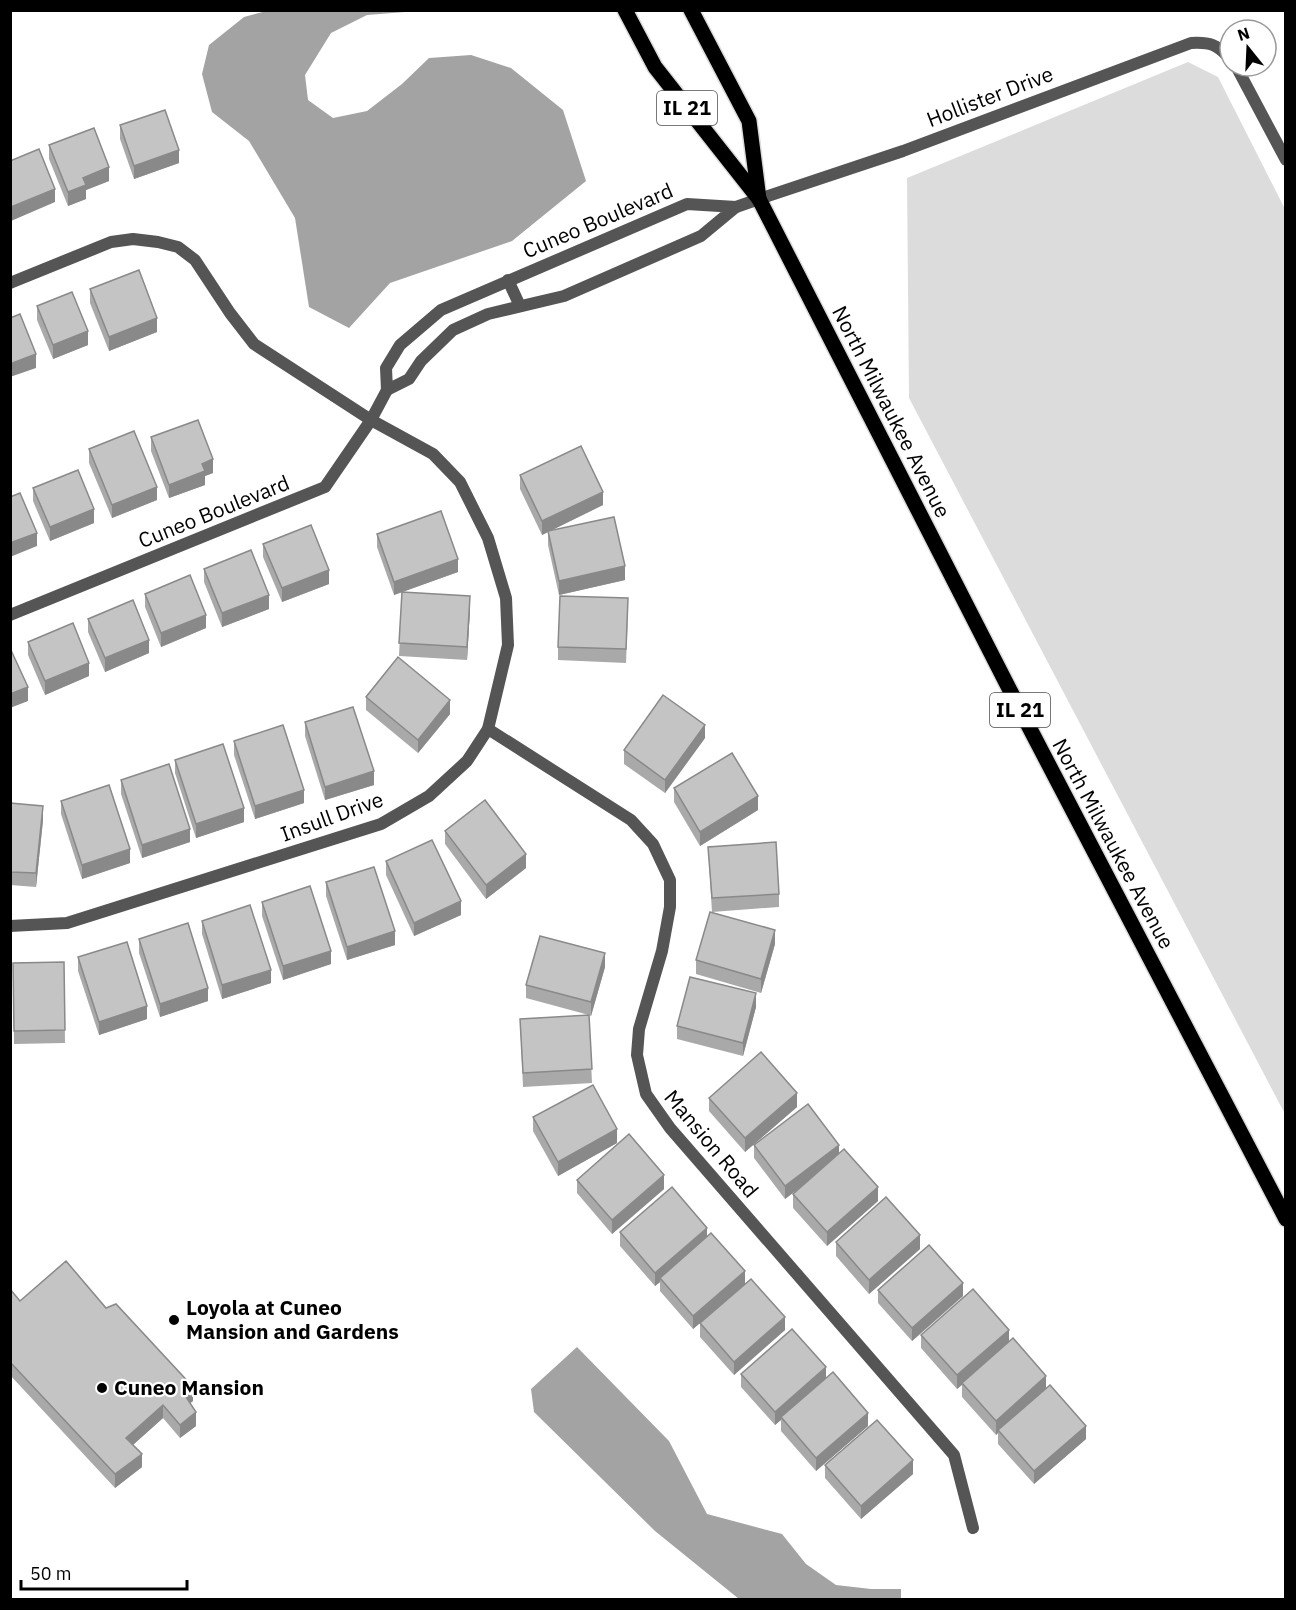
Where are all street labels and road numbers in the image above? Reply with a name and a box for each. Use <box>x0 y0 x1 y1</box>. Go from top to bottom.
street label: Hollister Drive <box>922 59 1057 133</box>
road number: IL 21 <box>657 91 717 125</box>
street label: Cuneo Boulevard <box>518 176 677 264</box>
street label: North Milwaukee Avenue <box>826 301 958 522</box>
street label: Cuneo Boulevard <box>134 468 293 554</box>
road number: IL 21 <box>990 693 1050 727</box>
street label: North Milwaukee Avenue <box>1046 733 1181 954</box>
street label: Insull Drive <box>276 785 387 848</box>
street label: Mansion Road <box>658 1084 765 1203</box>

